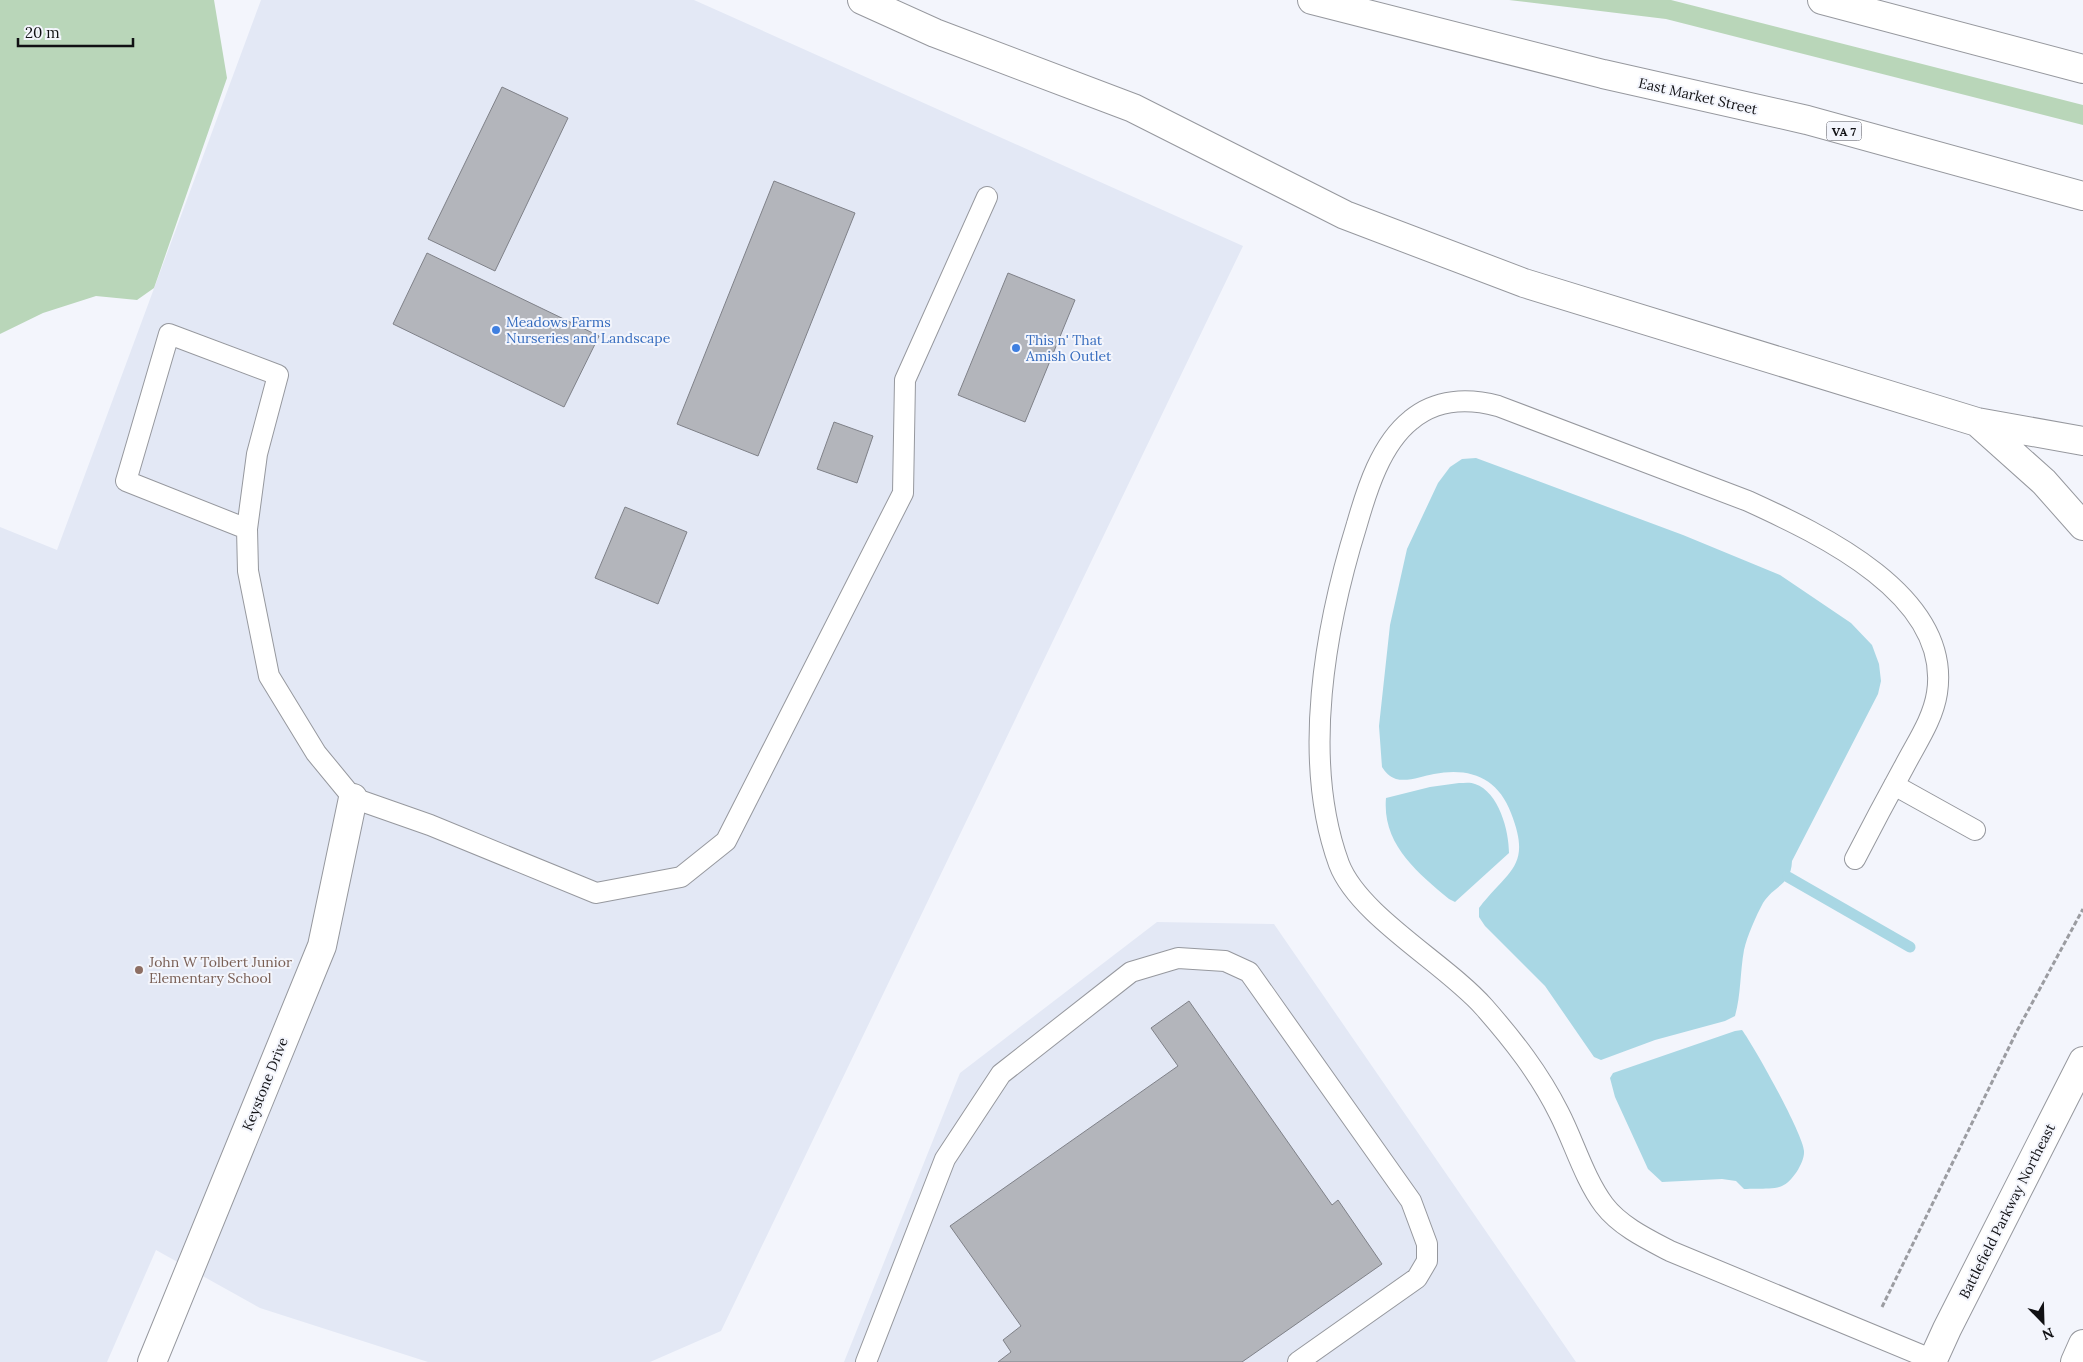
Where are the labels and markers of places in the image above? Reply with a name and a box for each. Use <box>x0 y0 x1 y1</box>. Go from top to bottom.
place label: Meadows Farms Nurseries and Landscape <box>506 313 671 347</box>
marker: Meadows Farms Nurseries and Landscape <box>490 324 502 336</box>
place label: This n' That Amish Outlet <box>1025 331 1112 365</box>
marker: This n' That Amish Outlet <box>1010 342 1022 354</box>
place label: John W Tolbert Junior Elementary School <box>148 953 292 987</box>
marker: John W Tolbert Junior Elementary School <box>133 964 145 976</box>

